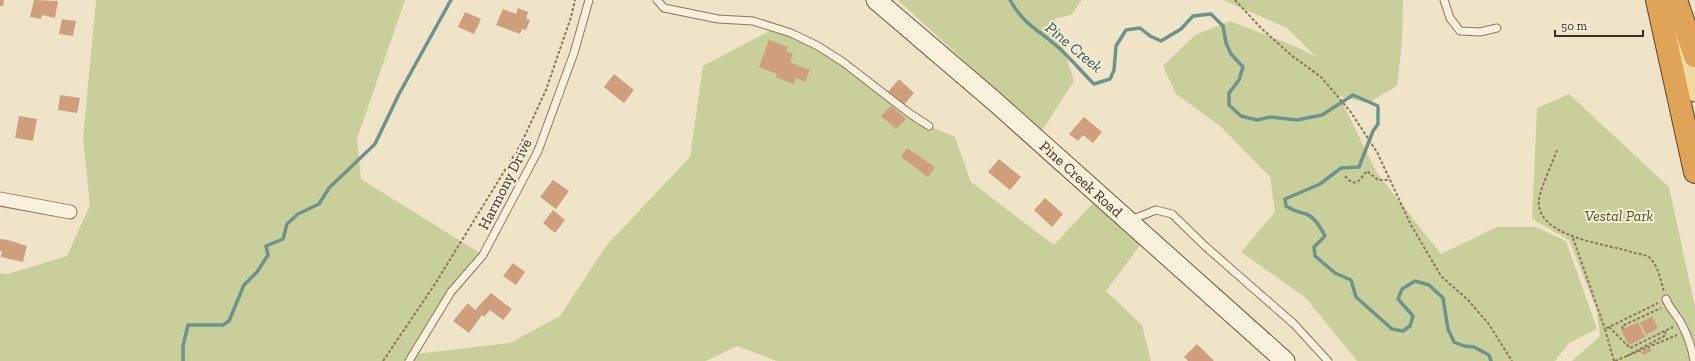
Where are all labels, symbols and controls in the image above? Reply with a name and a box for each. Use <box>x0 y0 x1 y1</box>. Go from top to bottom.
scale bar <box>1555 12 1643 38</box>
water label: Pine Creek <box>1042 18 1106 76</box>
text: 50 m <box>1561 19 1588 33</box>
street label: Harmony Drive <box>474 136 536 232</box>
street label: Pine Creek Road <box>1036 137 1127 221</box>
park label: Vestal Park <box>1585 207 1654 225</box>

